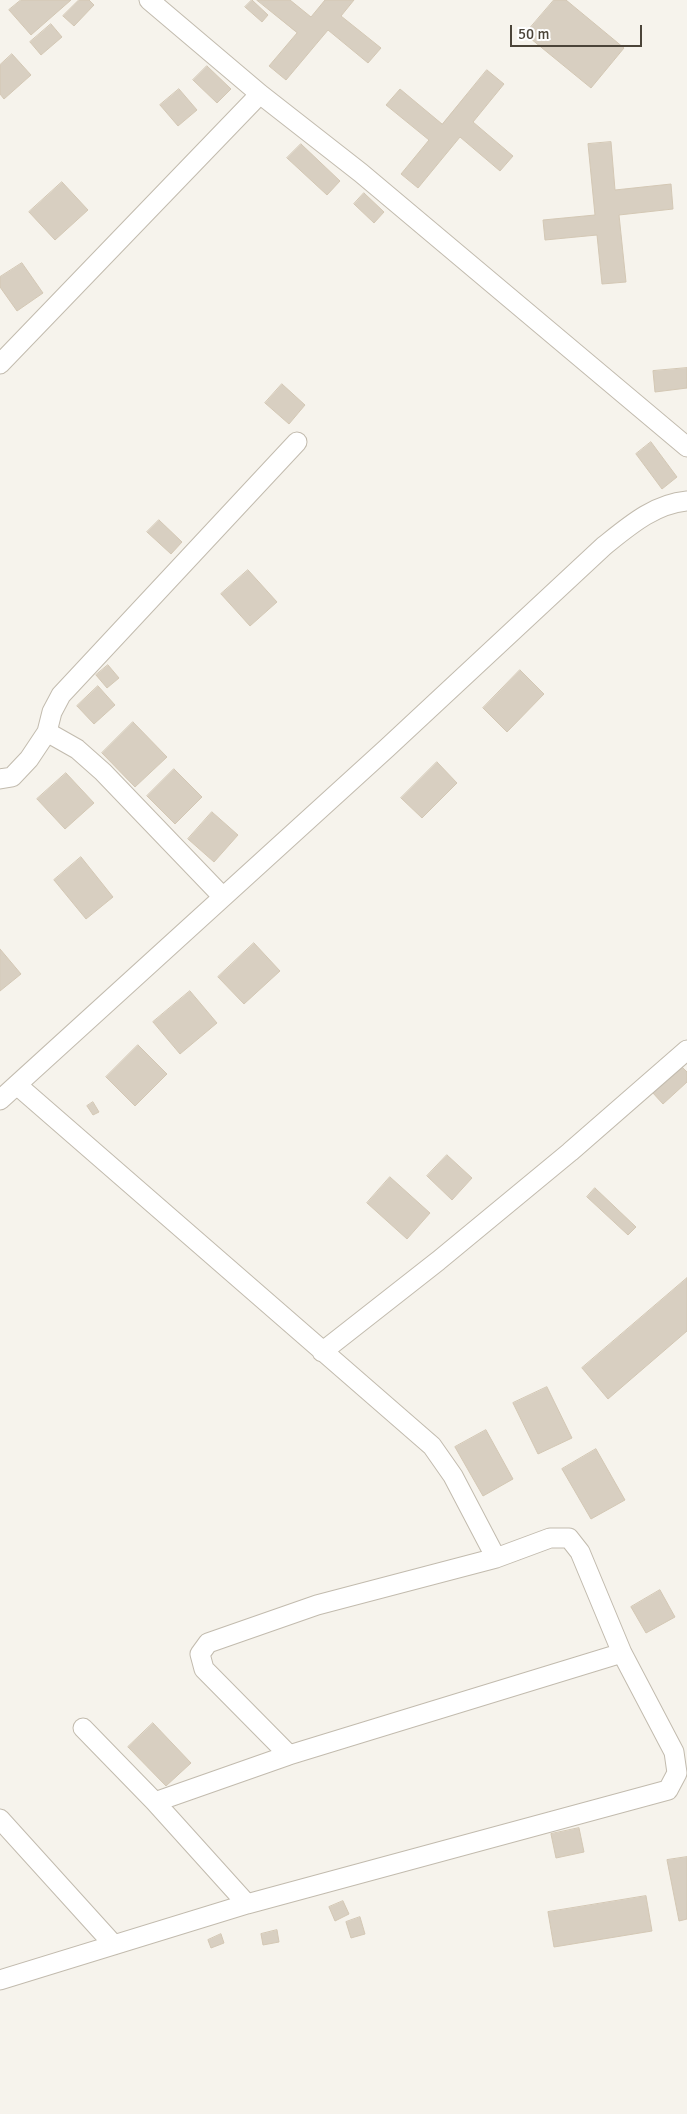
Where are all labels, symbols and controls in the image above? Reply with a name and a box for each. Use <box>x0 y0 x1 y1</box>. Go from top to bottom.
scale bar <box>512 15 644 47</box>
text: 50 m <box>518 25 549 43</box>

